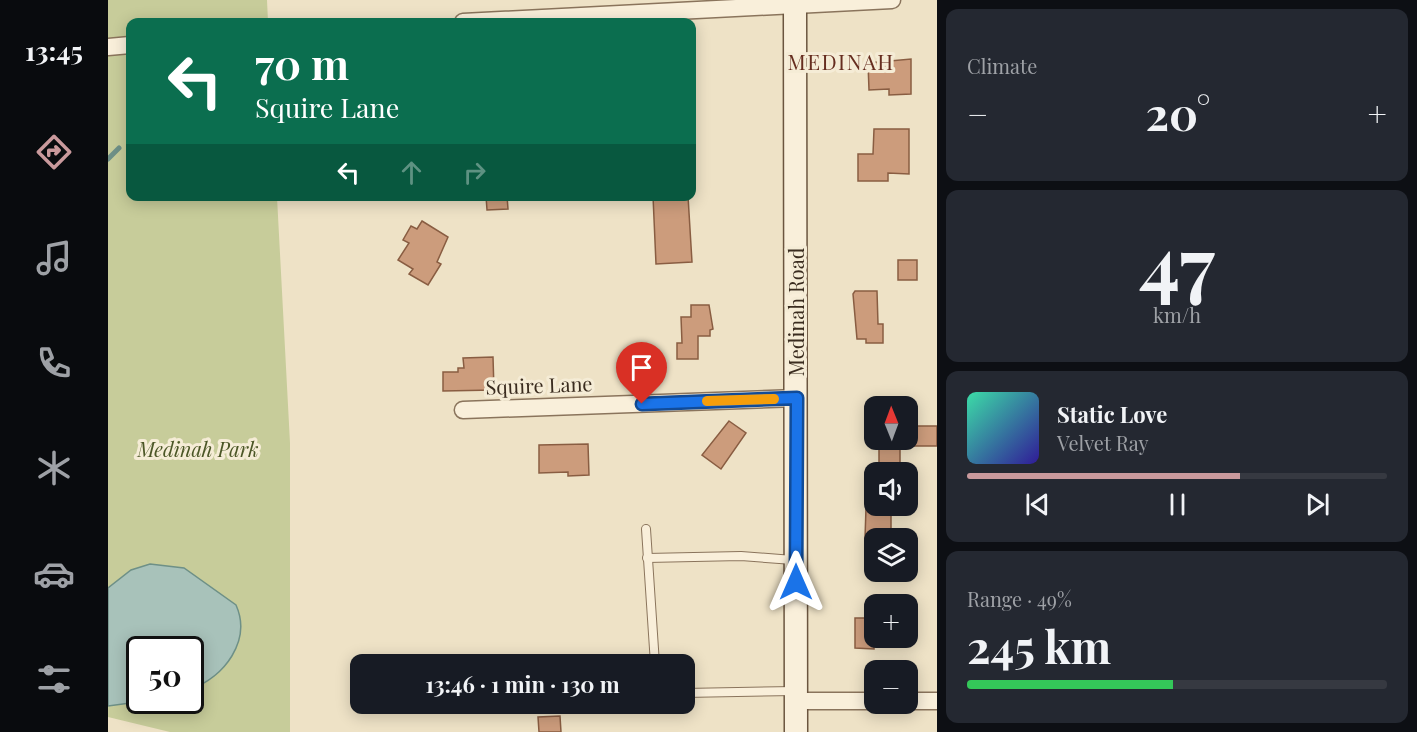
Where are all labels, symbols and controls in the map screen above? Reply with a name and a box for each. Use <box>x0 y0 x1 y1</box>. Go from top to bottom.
text: 13:45 <box>25 32 83 68</box>
text: 70 m <box>255 35 349 91</box>
icon: left <box>156 42 234 120</box>
district label: MEDINAH <box>787 47 895 75</box>
text: Climate <box>967 52 1037 79</box>
text: 20° <box>1146 82 1210 142</box>
text: Squire Lane <box>255 89 399 125</box>
text: − <box>967 91 988 135</box>
text: + <box>1368 91 1387 135</box>
icon: directions <box>33 131 75 173</box>
icon: left <box>332 156 365 189</box>
icon: ahead <box>395 156 428 189</box>
icon: right <box>458 156 491 189</box>
text: 47 <box>1139 210 1215 314</box>
icon: music <box>33 237 75 279</box>
street label: Medinah Road <box>782 247 809 376</box>
text: km/h <box>1153 301 1201 328</box>
icon: phone <box>33 342 75 384</box>
pin <box>616 342 667 404</box>
icon: arrive <box>625 351 658 384</box>
street label: Squire Lane <box>485 369 593 400</box>
north arrow <box>864 396 918 450</box>
map controls <box>864 396 918 714</box>
text: Static Love <box>1057 399 1167 429</box>
text: Velvet Ray <box>1057 429 1149 456</box>
park label: Medinah Park <box>137 435 259 462</box>
icon: climate <box>33 447 75 489</box>
button: sound <box>864 462 918 516</box>
icon: previous <box>1021 488 1054 521</box>
icon: pause <box>1161 488 1194 521</box>
icon: next <box>1301 488 1334 521</box>
button: layers <box>864 528 918 582</box>
position arrow <box>764 550 828 614</box>
icon: car <box>33 553 75 595</box>
text: Range · 49% <box>967 585 1072 612</box>
button: + <box>864 594 918 648</box>
text: 245 km <box>967 615 1111 675</box>
speed limit sign: 50 <box>126 636 204 714</box>
icon: filters <box>33 658 75 700</box>
button: − <box>864 660 918 714</box>
text: 13:46 · 1 min · 130 m <box>425 669 620 699</box>

